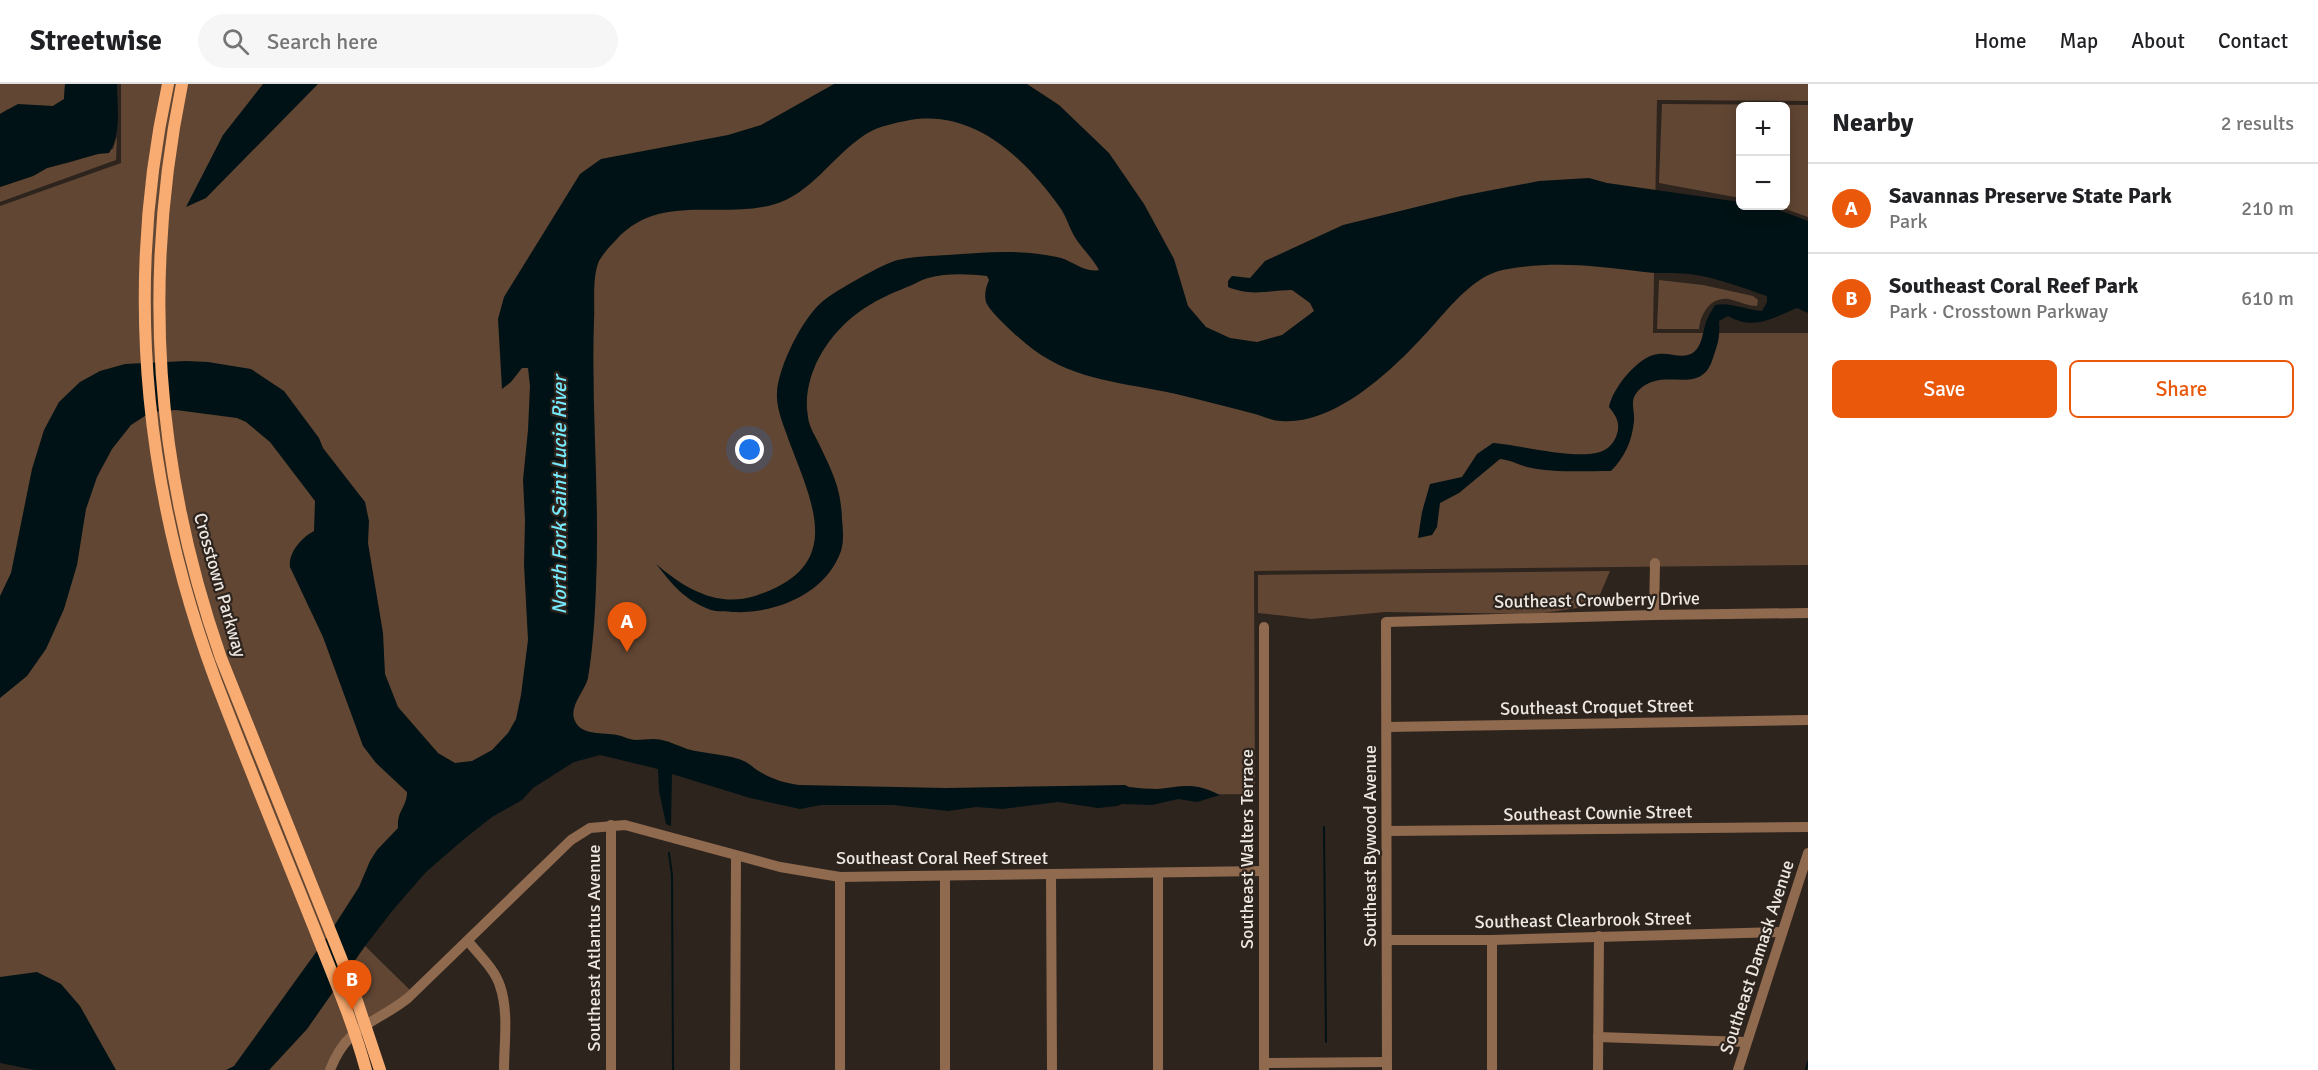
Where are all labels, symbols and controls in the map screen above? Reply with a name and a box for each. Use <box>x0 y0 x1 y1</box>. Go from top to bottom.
search box <box>198 14 618 68</box>
text: Streetwise <box>30 24 162 58</box>
icon: search <box>219 25 252 58</box>
text: Search here <box>267 28 378 55</box>
text: Home <box>1974 28 2027 54</box>
text: Map <box>2060 28 2098 54</box>
text: About <box>2131 28 2185 54</box>
text: Contact <box>2218 28 2288 54</box>
map controls <box>1736 102 1790 210</box>
button: + <box>1736 102 1790 156</box>
text: Nearby <box>1832 107 1913 139</box>
text: 2 results <box>2221 111 2294 136</box>
button: − <box>1736 156 1790 210</box>
text: Savannas Preserve State Park <box>1889 182 2172 209</box>
text: A <box>1845 196 1858 221</box>
text: 210 m <box>2241 196 2294 221</box>
text: Park <box>1889 209 1927 234</box>
text: Southeast Coral Reef Park <box>1889 272 2138 299</box>
text: B <box>1845 286 1858 311</box>
text: 610 m <box>2241 286 2294 311</box>
text: Park · Crosstown Parkway <box>1889 299 2108 324</box>
button: Save <box>1832 360 2057 418</box>
button: Share <box>2069 360 2294 418</box>
water label: North Fork Saint Lucie River <box>547 373 572 614</box>
your location <box>735 435 764 464</box>
street label: Crosstown Parkway <box>189 510 251 660</box>
street label: Southeast Crowberry Drive <box>1494 587 1700 613</box>
pin: A <box>608 602 646 652</box>
street label: Southeast Croquet Street <box>1500 694 1694 720</box>
street label: Southeast Bywood Avenue <box>1359 745 1381 947</box>
street label: Southeast Walters Terrace <box>1236 749 1258 949</box>
street label: Southeast Cownie Street <box>1503 800 1693 826</box>
street label: Southeast Atlantus Avenue <box>583 844 605 1052</box>
street label: Southeast Coral Reef Street <box>836 847 1048 869</box>
street label: Southeast Damask Avenue <box>1715 857 1799 1057</box>
street label: Southeast Clearbrook Street <box>1474 907 1692 933</box>
pin: B <box>332 960 372 1010</box>

